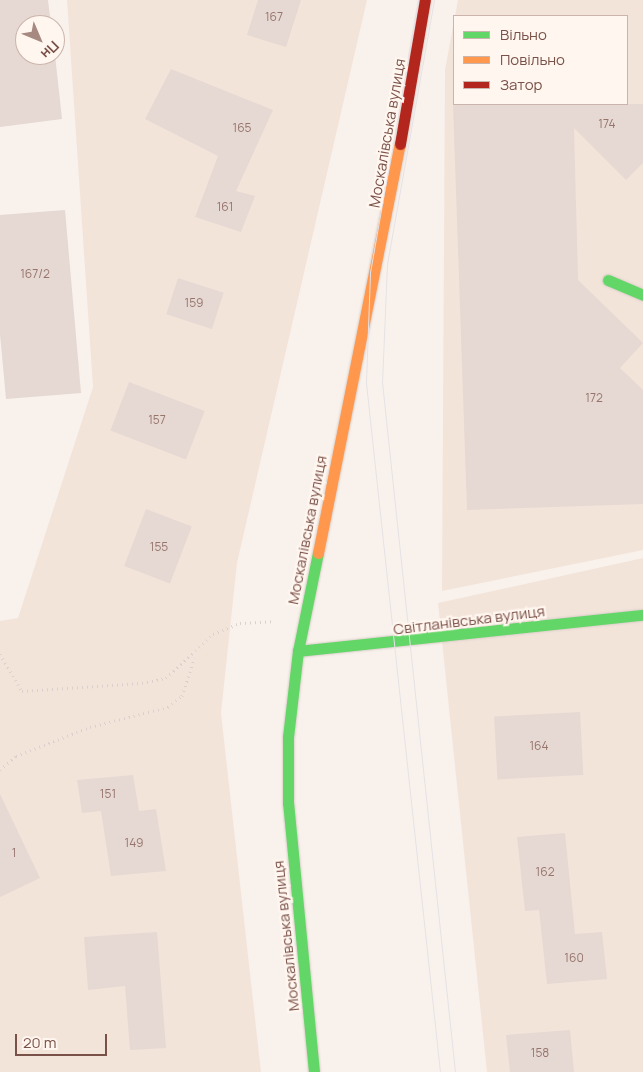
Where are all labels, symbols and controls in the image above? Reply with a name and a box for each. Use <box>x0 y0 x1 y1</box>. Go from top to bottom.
house number: 167 <box>265 10 283 24</box>
north arrow <box>15 15 65 65</box>
legend <box>453 15 628 105</box>
text: Вільно <box>500 24 547 45</box>
text: Пн <box>37 37 64 64</box>
text: Повільно <box>500 49 565 70</box>
street label: Москалівська вулиця <box>365 57 409 209</box>
text: Затор <box>500 74 542 95</box>
house number: 174 <box>598 117 616 131</box>
house number: 165 <box>232 121 252 135</box>
house number: 161 <box>217 200 233 214</box>
house number: 167/2 <box>20 267 50 281</box>
house number: 159 <box>184 296 204 310</box>
house number: 172 <box>585 391 603 405</box>
house number: 157 <box>148 413 166 427</box>
street label: Москалівська вулиця <box>284 454 330 606</box>
house number: 155 <box>150 540 168 554</box>
street label: Світланівська вулиця <box>392 602 546 638</box>
house number: 164 <box>529 739 549 753</box>
house number: 151 <box>100 787 116 801</box>
house number: 149 <box>124 836 144 850</box>
house number: 1 <box>12 846 16 860</box>
street label: Москалівська вулиця <box>269 860 303 1012</box>
house number: 162 <box>536 865 554 879</box>
house number: 160 <box>564 951 584 965</box>
scale bar <box>18 1024 110 1056</box>
text: 20 m <box>23 1032 56 1053</box>
house number: 158 <box>531 1046 549 1060</box>

